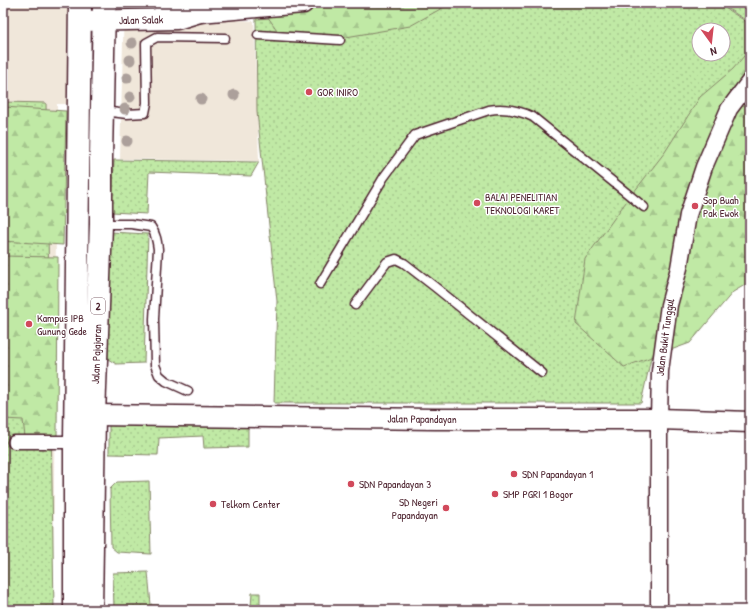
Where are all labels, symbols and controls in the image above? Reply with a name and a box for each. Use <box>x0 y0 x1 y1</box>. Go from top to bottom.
street label: Jalan Salak <box>119 12 164 27</box>
north arrow <box>691 22 731 62</box>
text: N <box>709 44 718 59</box>
place label: GOR INIRO <box>317 85 358 99</box>
marker: GOR INIRO <box>304 87 314 97</box>
place label: BALAI PENELITIAN TEKNOLOGI KARET <box>485 190 560 217</box>
place label: Sop Buah Pak Ewok <box>703 193 739 220</box>
marker: BALAI PENELITIAN TEKNOLOGI KARET <box>472 198 482 208</box>
marker: Sop Buah Pak Ewok <box>690 201 700 211</box>
street label: Jalan Bukit Tunggul <box>653 297 677 376</box>
road number: 2 <box>91 298 105 314</box>
place label: Kampus IPB Gunung Gede <box>37 311 87 338</box>
marker: Kampus IPB Gunung Gede <box>24 319 34 329</box>
street label: Jalan Pajajaran <box>88 324 104 384</box>
street label: Jalan Papandayan <box>387 411 457 426</box>
place label: SDN Papandayan 1 <box>522 467 593 481</box>
marker: SDN Papandayan 1 <box>509 469 519 479</box>
place label: SDN Papandayan 3 <box>359 477 431 491</box>
marker: SDN Papandayan 3 <box>346 479 356 489</box>
place label: SMP PGRI 1 Bogor <box>503 487 574 501</box>
marker: SMP PGRI 1 Bogor <box>490 489 500 499</box>
place label: SD Negeri Papandayan <box>392 495 438 522</box>
place label: Telkom Center <box>221 497 281 511</box>
marker: Telkom Center <box>208 499 218 509</box>
marker: SD Negeri Papandayan <box>441 503 451 513</box>

